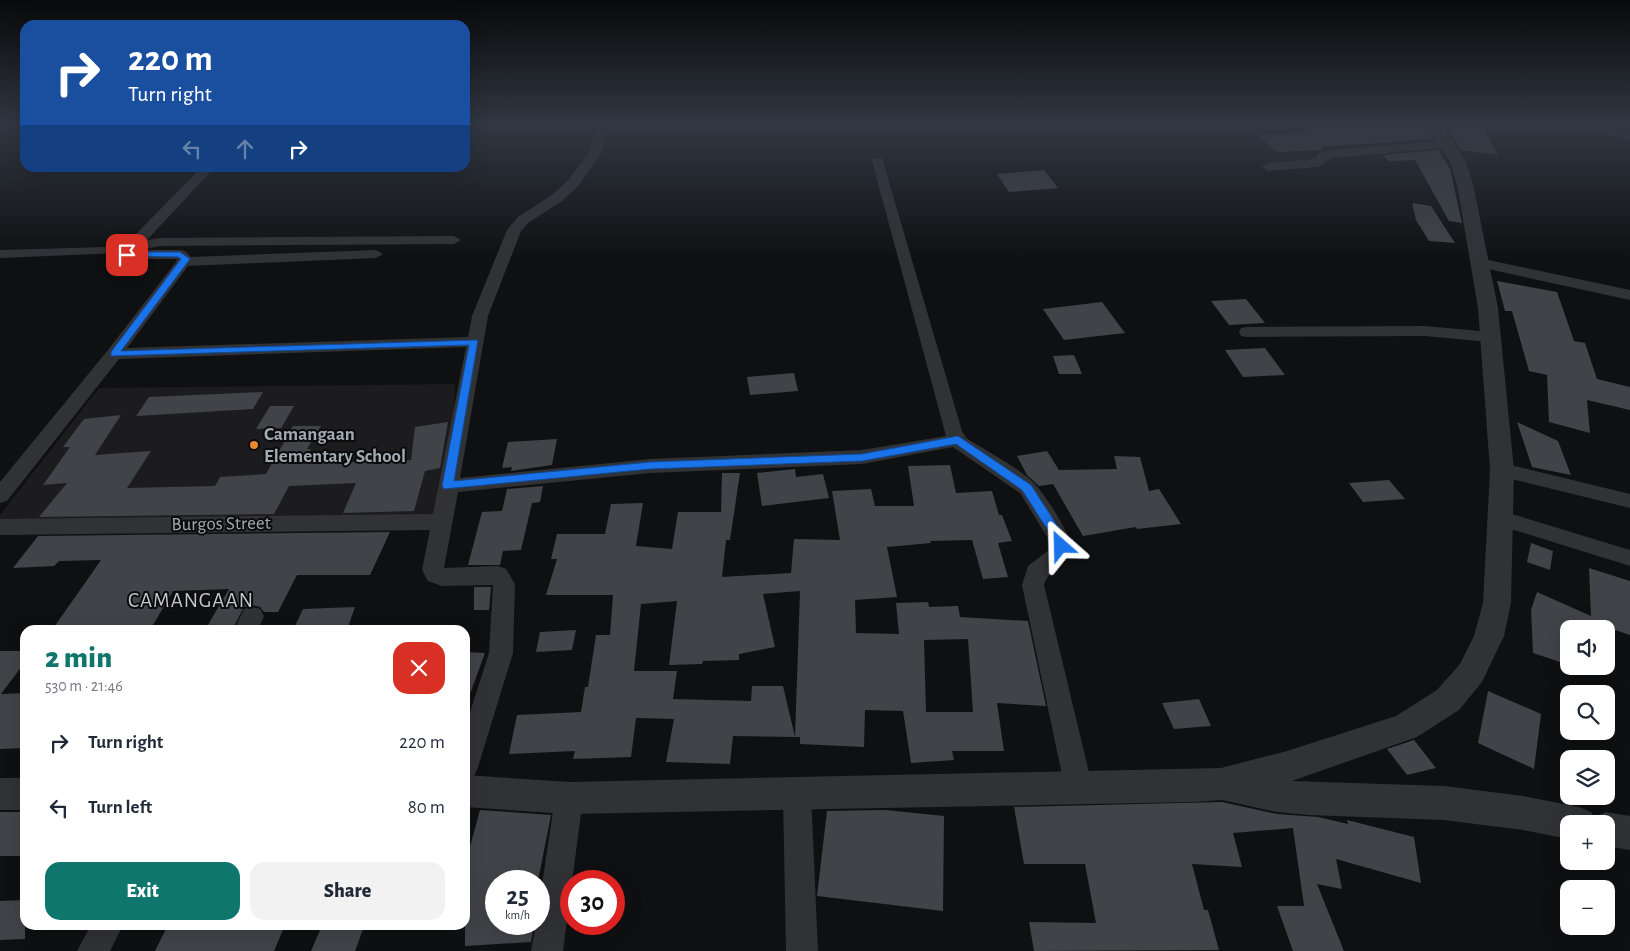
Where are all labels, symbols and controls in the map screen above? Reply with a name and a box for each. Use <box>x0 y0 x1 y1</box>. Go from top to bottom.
icon: right <box>45 40 110 105</box>
text: 220 m <box>128 42 213 77</box>
text: Turn right <box>128 83 212 105</box>
icon: left <box>178 135 206 163</box>
icon: ahead <box>231 135 259 163</box>
icon: right <box>284 135 312 163</box>
pin <box>106 234 148 276</box>
icon: arrive <box>113 241 141 269</box>
place label: Camangaan Elementary School <box>264 425 406 466</box>
marker: Camangaan Elementary School <box>248 439 260 451</box>
street label: Burgos Street <box>171 514 271 534</box>
position arrow <box>1034 519 1086 571</box>
district label: CAMANGAAN <box>128 590 254 611</box>
map controls <box>1560 620 1615 935</box>
button: sound <box>1560 620 1615 675</box>
button: close <box>393 642 445 694</box>
text: 2 min <box>45 643 112 673</box>
text: 530 m · 21:46 <box>45 678 123 694</box>
button: search <box>1560 685 1615 740</box>
icon: right <box>45 729 73 757</box>
text: Turn right <box>88 733 163 752</box>
text: 220 m <box>399 733 445 752</box>
button: layers <box>1560 750 1615 805</box>
icon: left <box>45 794 73 822</box>
text: Turn left <box>88 798 152 817</box>
text: 80 m <box>408 798 445 817</box>
button: + <box>1560 815 1615 870</box>
button: Exit <box>45 862 240 920</box>
button: Share <box>250 862 445 920</box>
speed limit sign: 30 <box>560 870 625 935</box>
button: − <box>1560 880 1615 935</box>
text: 25 <box>506 884 529 909</box>
text: km/h <box>505 909 530 921</box>

